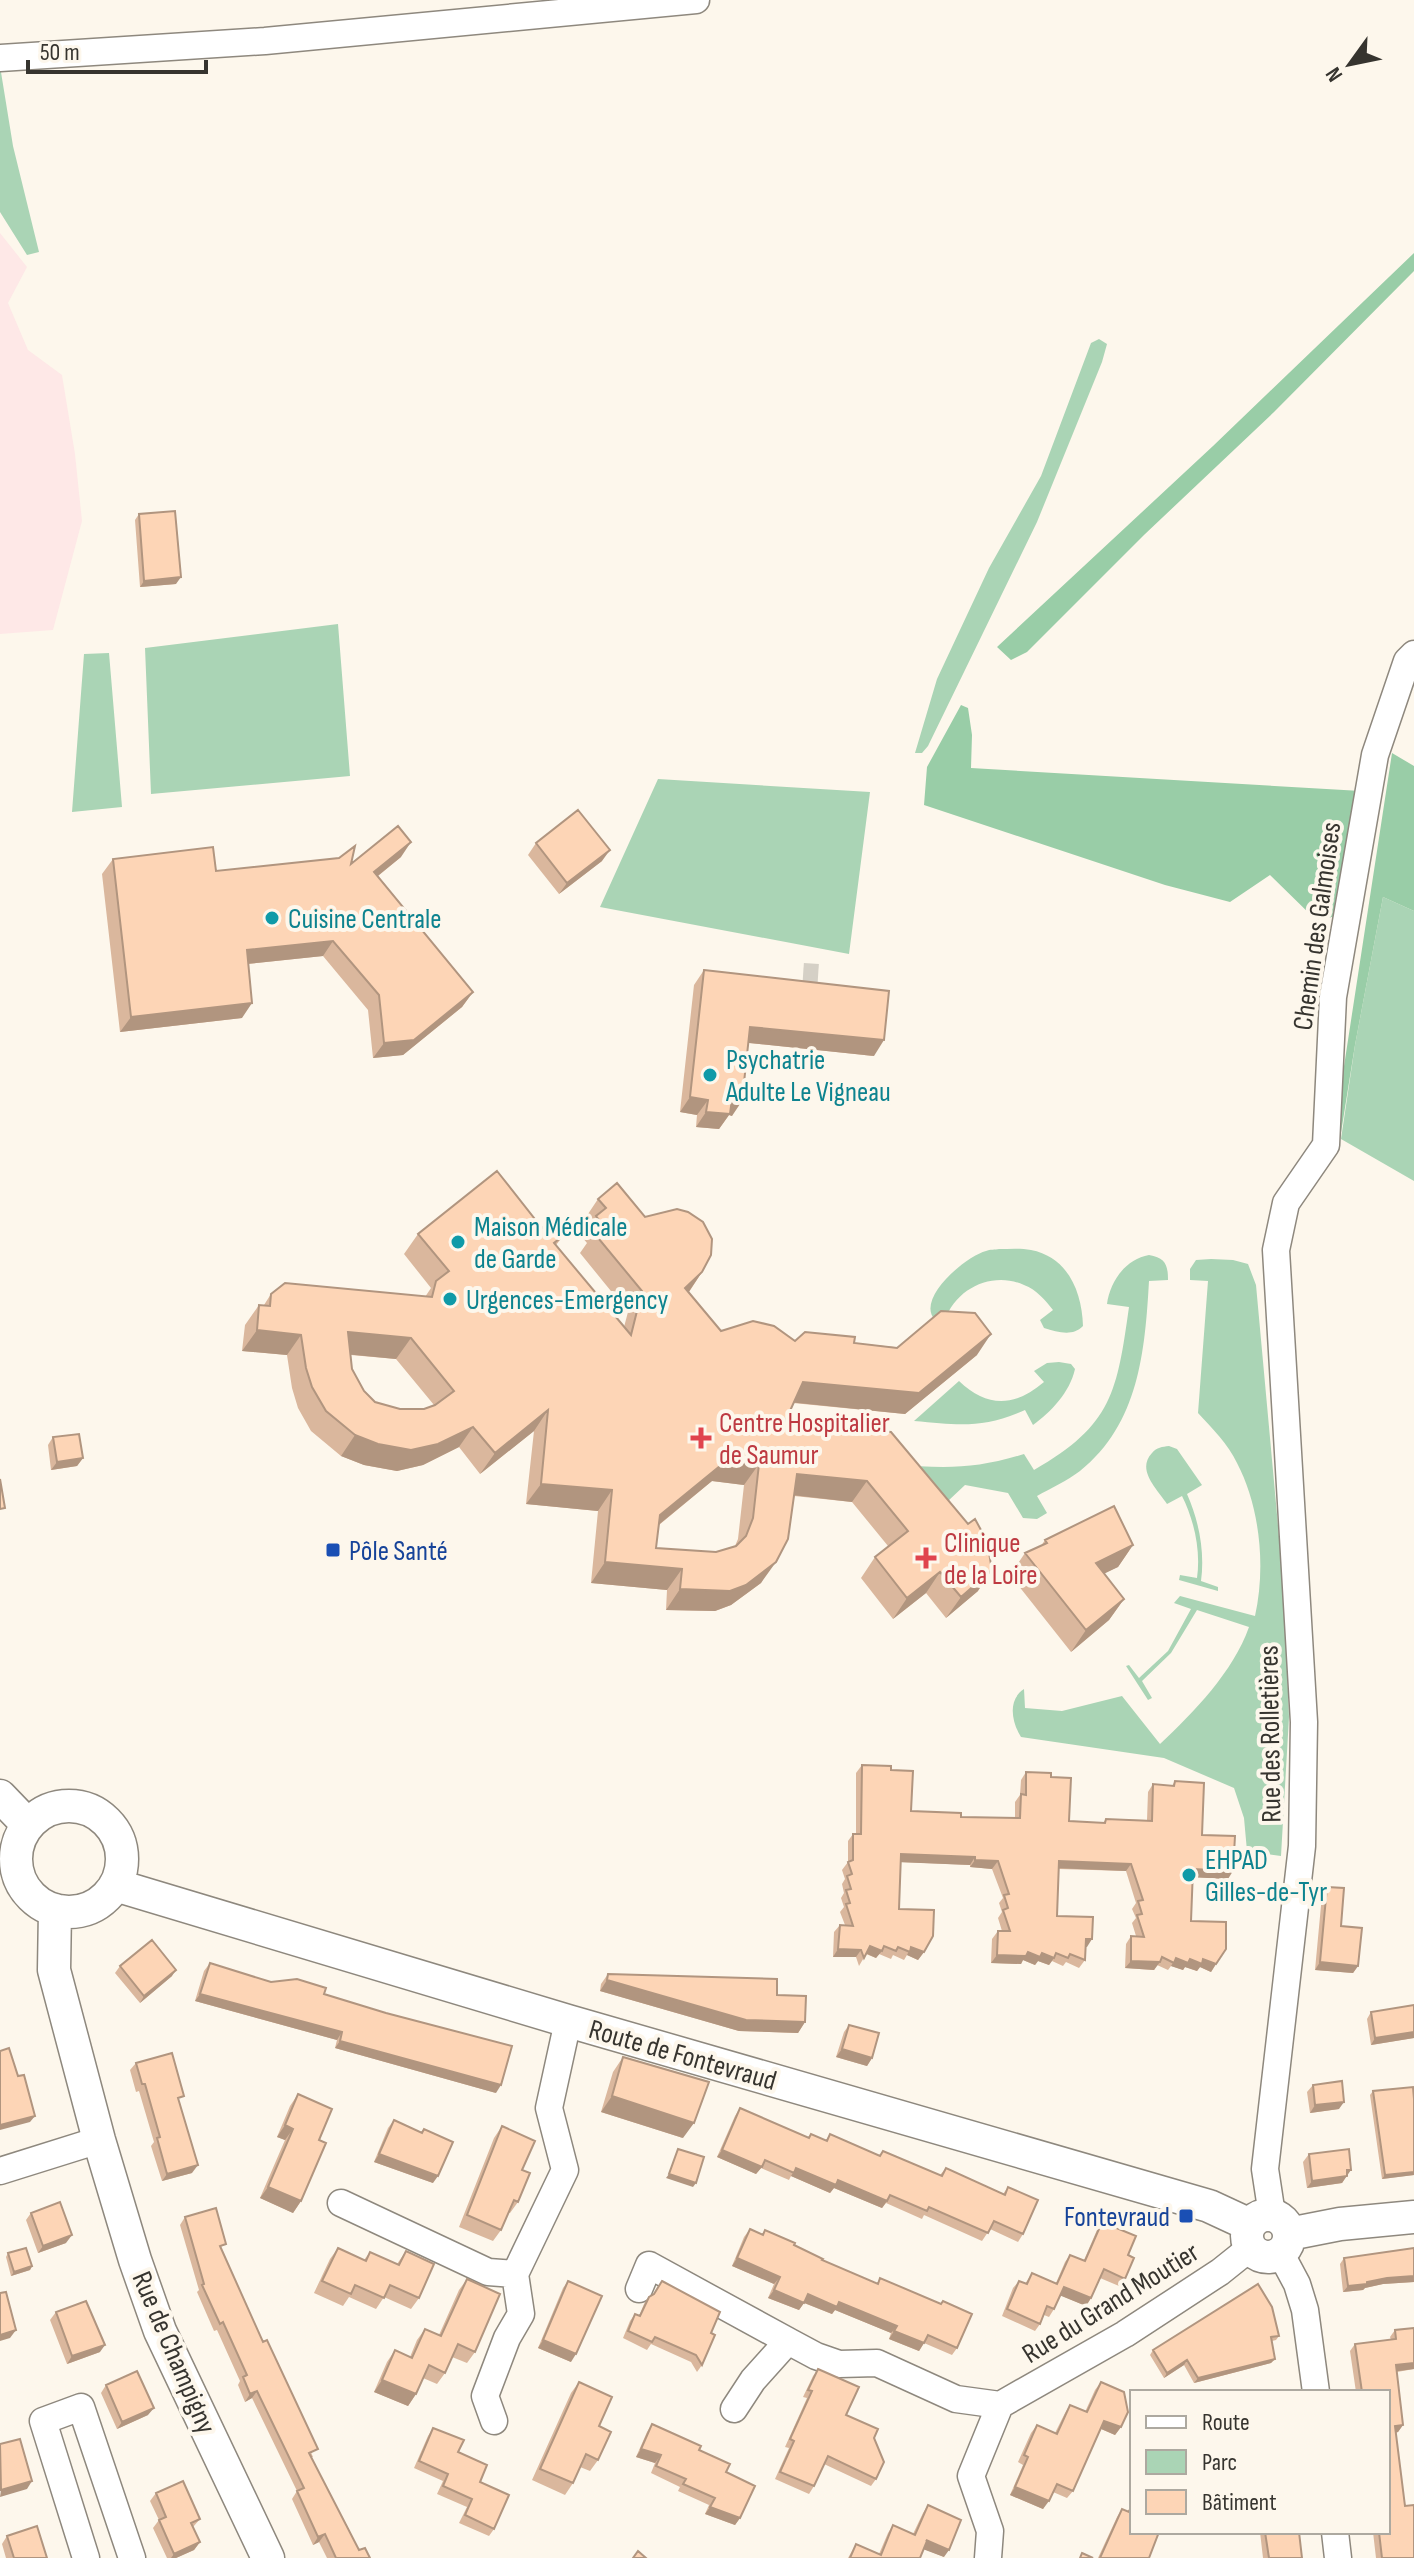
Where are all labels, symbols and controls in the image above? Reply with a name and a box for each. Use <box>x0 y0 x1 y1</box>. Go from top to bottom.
scale bar <box>28 24 206 74</box>
north arrow <box>1310 24 1390 104</box>
text: 50 m <box>40 38 80 67</box>
text: N <box>1320 62 1349 86</box>
street label: Chemin des Galmoises <box>1287 820 1348 1032</box>
place label: Cuisine Centrale <box>288 903 441 936</box>
marker: Cuisine Centrale <box>263 909 281 927</box>
place label: Psychatrie Adulte Le Vigneau <box>725 1044 891 1109</box>
marker: Psychatrie Adulte Le Vigneau <box>701 1066 719 1084</box>
place label: Maison Médicale de Garde <box>474 1211 628 1276</box>
marker: Maison Médicale de Garde <box>449 1233 467 1251</box>
place label: Urgences-Emergency <box>466 1284 668 1317</box>
marker: Urgences-Emergency <box>441 1290 459 1308</box>
place label: Centre Hospitalier de Saumur <box>719 1407 890 1472</box>
marker: Centre Hospitalier de Saumur <box>690 1427 712 1449</box>
place label: Clinique de la Loire <box>944 1527 1038 1592</box>
place label: Pôle Santé <box>349 1535 448 1568</box>
marker: Pôle Santé <box>324 1541 342 1559</box>
marker: Clinique de la Loire <box>915 1547 937 1569</box>
street label: Rue des Rolletières <box>1252 1645 1289 1823</box>
place label: EHPAD Gilles-de-Tyr <box>1205 1844 1327 1909</box>
marker: EHPAD Gilles-de-Tyr <box>1180 1866 1198 1884</box>
street label: Route de Fontevraud <box>585 2013 780 2098</box>
place label: Fontevraud <box>1064 2201 1170 2234</box>
marker: Fontevraud <box>1177 2207 1195 2225</box>
street label: Rue du Grand Moutier <box>1017 2236 1205 2371</box>
street label: Rue de Champigny <box>125 2267 223 2439</box>
legend <box>1130 2390 1390 2534</box>
text: Route <box>1202 2408 1250 2437</box>
text: Parc <box>1202 2448 1237 2477</box>
text: Bâtiment <box>1202 2488 1277 2517</box>

